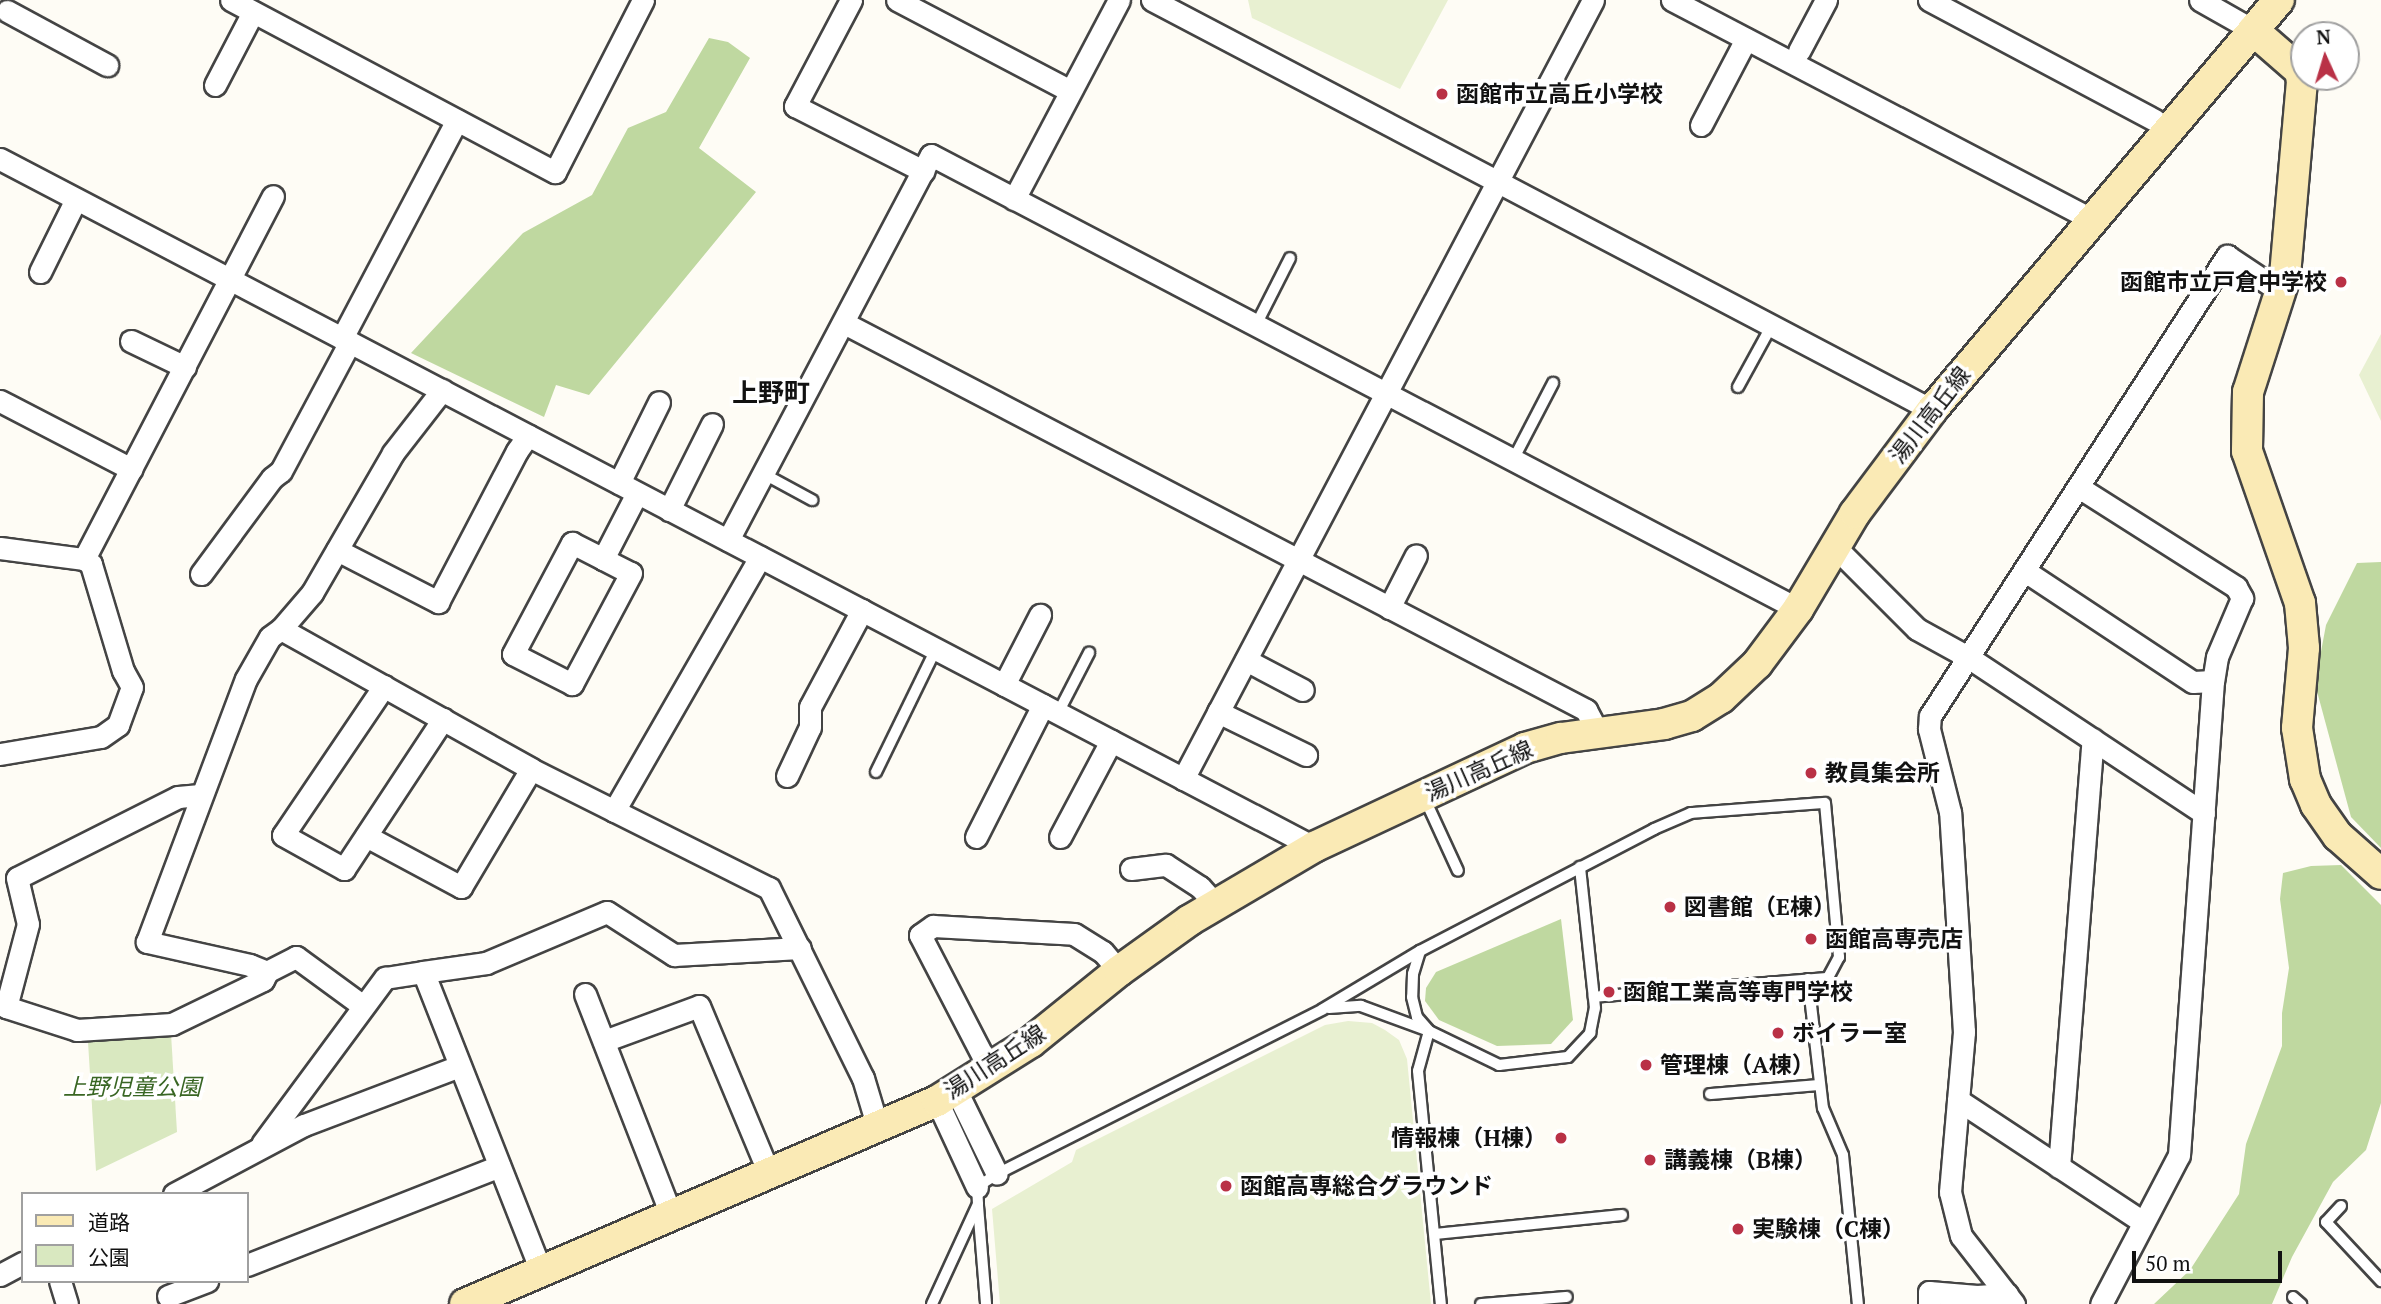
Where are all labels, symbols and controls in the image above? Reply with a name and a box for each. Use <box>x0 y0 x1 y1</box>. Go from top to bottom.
north arrow <box>2290 21 2360 91</box>
text: N <box>2316 24 2332 50</box>
place label: 函館市立高丘小学校 <box>1456 80 1663 108</box>
marker: 函館市立高丘小学校 <box>1434 86 1450 102</box>
place label: 函館市立戸倉中学校 <box>2120 268 2327 296</box>
marker: 函館市立戸倉中学校 <box>2333 274 2349 290</box>
street label: 湯川高丘線 <box>1884 361 1976 469</box>
district label: 上野町 <box>732 377 810 409</box>
street label: 湯川高丘線 <box>1421 735 1537 807</box>
place label: 教員集会所 <box>1825 759 1940 787</box>
marker: 教員集会所 <box>1803 765 1819 781</box>
place label: 図書館（E棟） <box>1684 893 1836 921</box>
marker: 図書館（E棟） <box>1662 899 1678 915</box>
place label: 函館高専売店 <box>1825 925 1963 953</box>
marker: 函館高専売店 <box>1803 931 1819 947</box>
place label: 函館工業高等専門学校 <box>1623 978 1853 1006</box>
marker: 函館工業高等専門学校 <box>1601 984 1617 1000</box>
street label: 湯川高丘線 <box>939 1019 1051 1105</box>
place label: ボイラー室 <box>1792 1019 1907 1047</box>
marker: ボイラー室 <box>1770 1025 1786 1041</box>
place label: 管理棟（A棟） <box>1660 1051 1815 1079</box>
marker: 管理棟（A棟） <box>1638 1057 1654 1073</box>
park label: 上野児童公園 <box>63 1073 201 1101</box>
place label: 情報棟（H棟） <box>1391 1124 1547 1152</box>
marker: 情報棟（H棟） <box>1553 1130 1569 1146</box>
place label: 講義棟（B棟） <box>1664 1146 1817 1174</box>
marker: 講義棟（B棟） <box>1642 1152 1658 1168</box>
place label: 函館高専総合グラウンド <box>1240 1172 1493 1200</box>
marker: 函館高専総合グラウンド <box>1218 1178 1234 1194</box>
legend <box>21 1192 248 1283</box>
text: 道路 <box>88 1208 130 1236</box>
place label: 実験棟（C棟） <box>1752 1215 1905 1243</box>
marker: 実験棟（C棟） <box>1730 1221 1746 1237</box>
scale bar <box>2136 1238 2286 1282</box>
text: 公園 <box>88 1243 130 1271</box>
text: 50 m <box>2145 1249 2191 1277</box>

